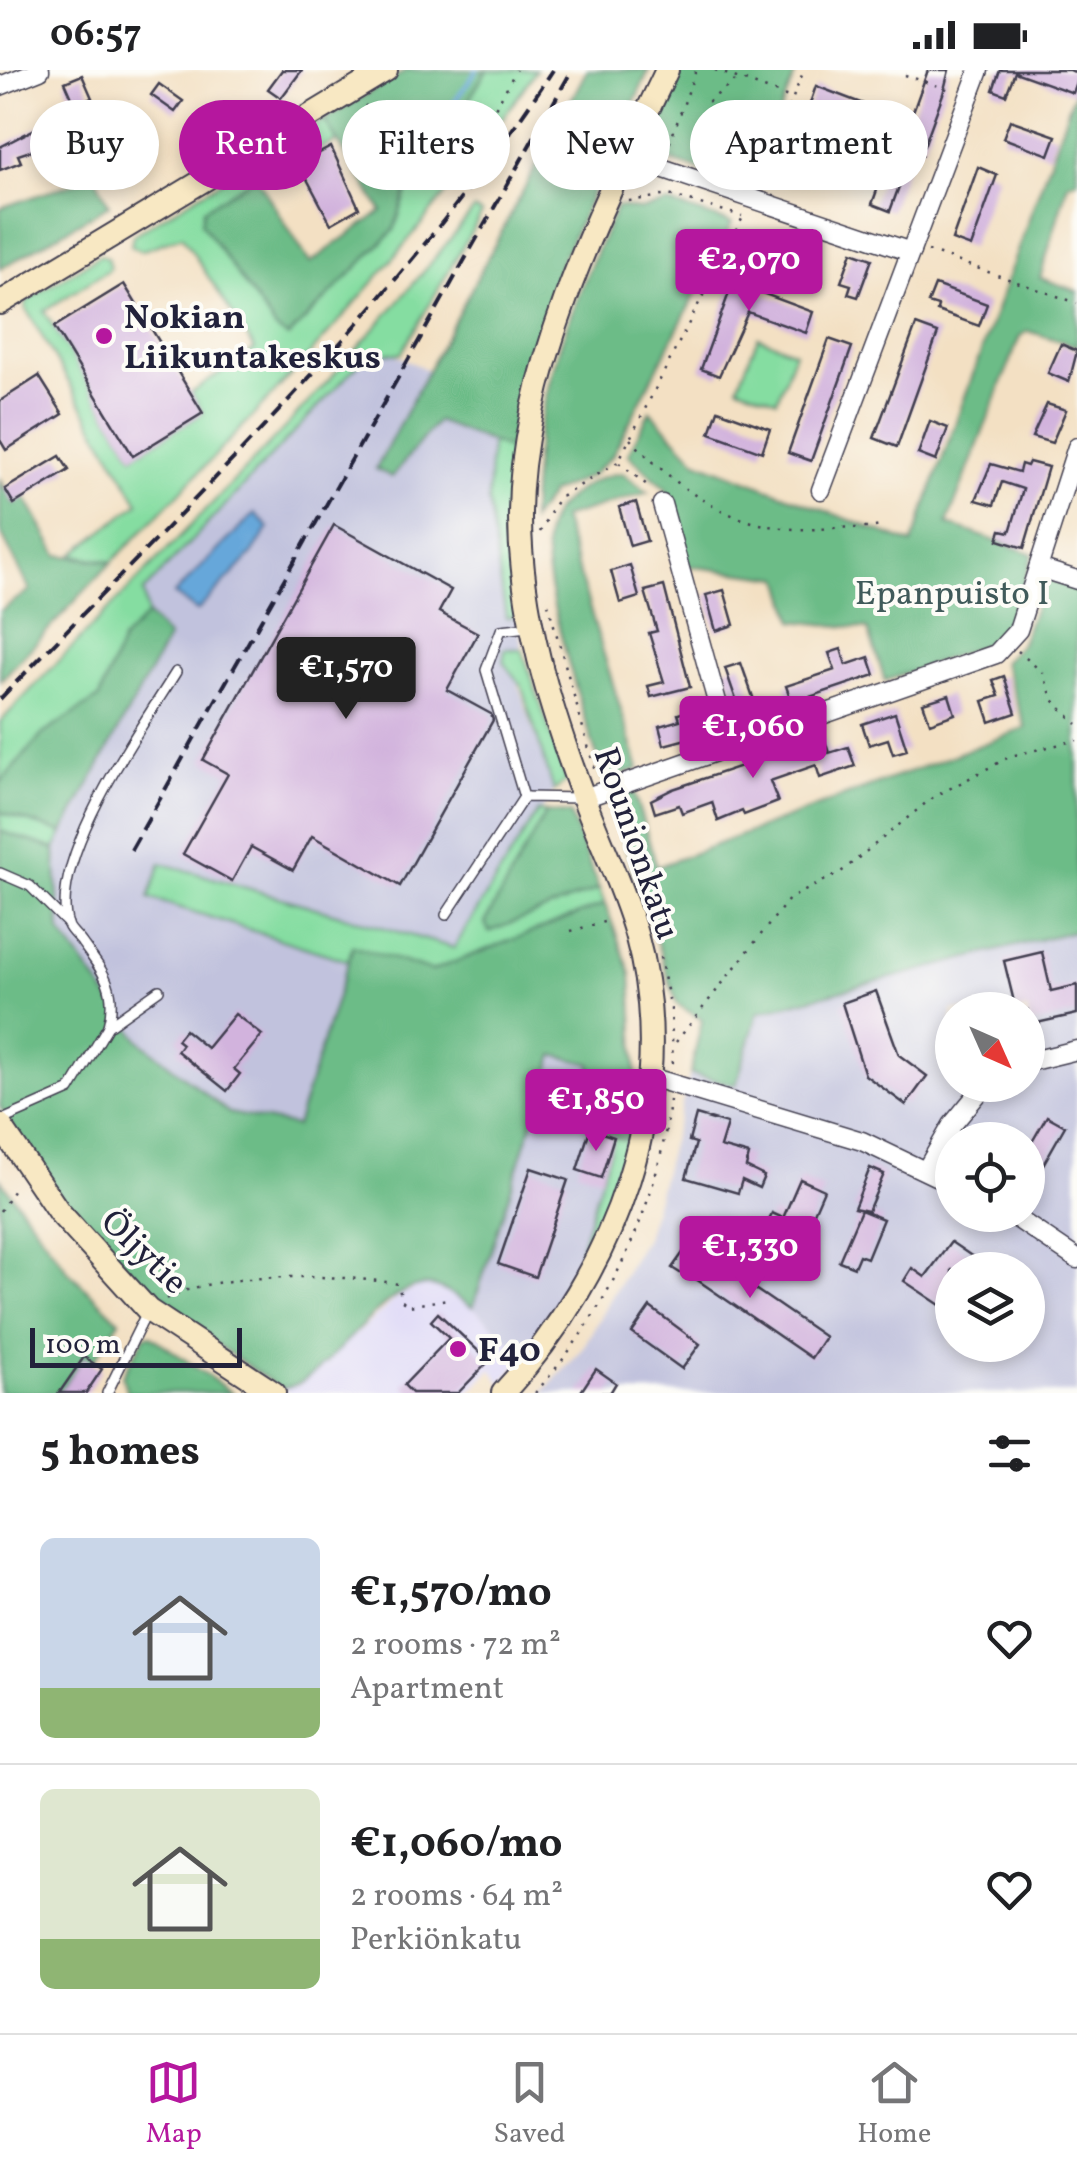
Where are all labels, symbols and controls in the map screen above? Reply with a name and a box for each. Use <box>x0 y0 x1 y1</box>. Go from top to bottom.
text: 06:57 <box>50 9 142 62</box>
chip: Buy <box>30 100 159 190</box>
chip: Rent <box>179 100 322 190</box>
chip: Filters <box>342 100 510 190</box>
chip: New <box>530 100 670 190</box>
chip: Apartment <box>690 100 928 190</box>
pin: €2,070 <box>668 229 830 314</box>
text: €2,070 <box>697 239 801 283</box>
place label: Nokian Liikuntakeskus <box>124 295 381 383</box>
marker: Nokian Liikuntakeskus <box>93 325 115 347</box>
park label: Epanpuisto I <box>855 571 1049 619</box>
pin: €1,570 <box>265 637 427 722</box>
text: €1,570 <box>299 647 393 691</box>
pin: €1,060 <box>672 696 834 781</box>
text: €1,060 <box>702 706 804 750</box>
street label: Rounionkatu <box>580 741 691 947</box>
north arrow <box>935 992 1045 1102</box>
map controls <box>935 992 1045 1362</box>
pin: €1,850 <box>515 1069 677 1154</box>
text: €1,850 <box>547 1079 645 1123</box>
button: locate <box>935 1122 1045 1232</box>
street label: Öljytie <box>89 1200 197 1307</box>
pin: €1,330 <box>669 1216 831 1301</box>
text: €1,330 <box>702 1226 798 1270</box>
button: layers <box>935 1252 1045 1362</box>
scale bar <box>30 1323 242 1368</box>
text: 100 m <box>45 1326 120 1365</box>
place label: F40 <box>478 1328 541 1376</box>
marker: F40 <box>447 1338 469 1360</box>
text: 5 homes <box>40 1424 200 1483</box>
icon: filters <box>982 1426 1037 1481</box>
text: €1,570/mo <box>350 1565 552 1624</box>
icon: home <box>120 1578 240 1698</box>
icon: heart <box>982 1611 1037 1666</box>
text: 2 rooms · 72 m² <box>350 1624 561 1668</box>
text: Apartment <box>350 1668 504 1712</box>
text: €1,060/mo <box>350 1816 563 1875</box>
icon: home <box>120 1829 240 1949</box>
icon: heart <box>982 1862 1037 1917</box>
text: 2 rooms · 64 m² <box>350 1875 563 1919</box>
text: Perkiönkatu <box>350 1919 522 1963</box>
tab: Map <box>146 2055 202 2154</box>
tab: Saved <box>493 2055 566 2154</box>
tab: Home <box>857 2055 931 2154</box>

